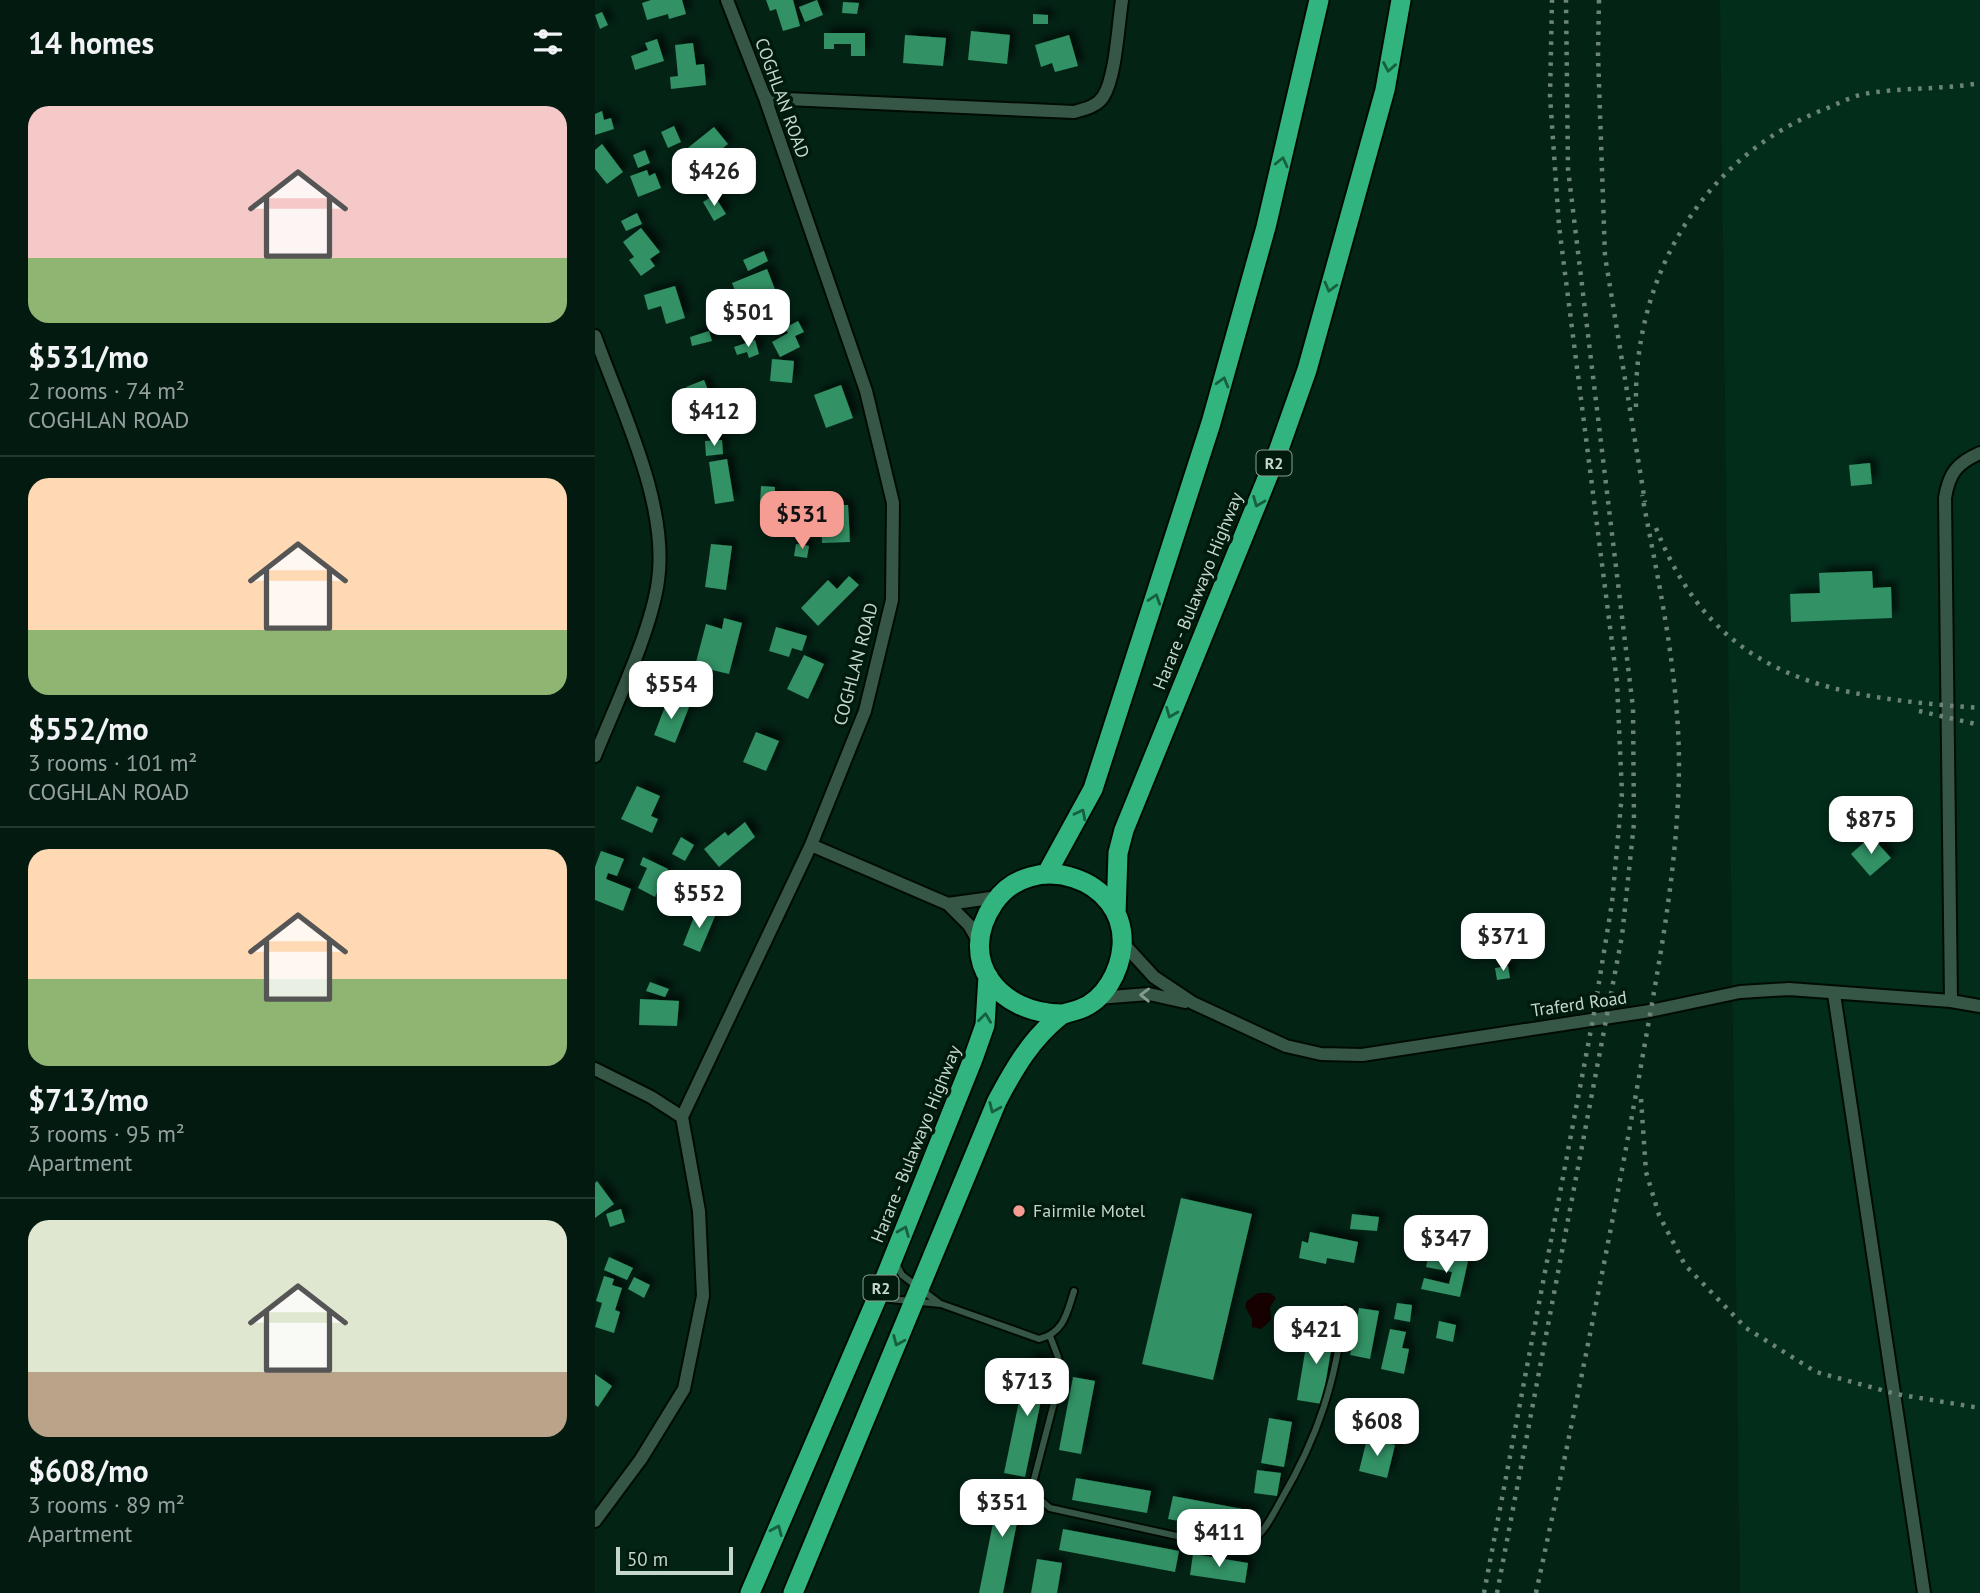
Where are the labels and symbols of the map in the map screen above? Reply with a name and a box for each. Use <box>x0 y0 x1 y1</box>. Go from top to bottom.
street label: COGHLAN ROAD <box>750 35 815 161</box>
one-way arrow <box>1382 61 1397 73</box>
pin: $426 <box>673 148 755 208</box>
one-way arrow <box>1273 156 1288 168</box>
one-way arrow <box>1324 281 1338 293</box>
pin: $501 <box>707 290 789 349</box>
one-way arrow <box>1214 376 1229 388</box>
pin: $412 <box>673 388 755 448</box>
road number: R2 <box>1257 450 1291 476</box>
street label: Harare - Bulawayo Highway <box>1147 488 1248 693</box>
pin: $531 <box>761 491 843 551</box>
one-way arrow <box>1252 496 1266 508</box>
one-way arrow <box>1146 593 1161 605</box>
street label: COGHLAN ROAD <box>828 600 883 728</box>
pin: $554 <box>630 662 712 721</box>
one-way arrow <box>1165 706 1179 718</box>
pin: $875 <box>1830 796 1912 856</box>
one-way arrow <box>1073 808 1086 821</box>
pin: $552 <box>658 870 740 930</box>
pin: $371 <box>1462 914 1544 973</box>
street label: Traferd Road <box>1530 985 1628 1022</box>
one-way arrow <box>1139 988 1150 1003</box>
one-way arrow <box>977 1012 992 1024</box>
street label: Harare - Bulawayo Highway <box>865 1041 966 1246</box>
one-way arrow <box>988 1101 1002 1113</box>
place label: Fairmile Motel <box>1033 1199 1146 1222</box>
marker: Fairmile Motel <box>1011 1203 1027 1219</box>
pin: $347 <box>1405 1216 1487 1275</box>
one-way arrow <box>896 1225 910 1237</box>
road number: R2 <box>863 1276 899 1300</box>
pin: $421 <box>1275 1306 1357 1366</box>
one-way arrow <box>893 1334 907 1346</box>
pin: $713 <box>986 1358 1068 1418</box>
pin: $608 <box>1336 1398 1418 1458</box>
pin: $351 <box>961 1480 1043 1539</box>
pin: $411 <box>1178 1510 1260 1569</box>
one-way arrow <box>769 1525 783 1538</box>
scale bar <box>616 1544 733 1576</box>

